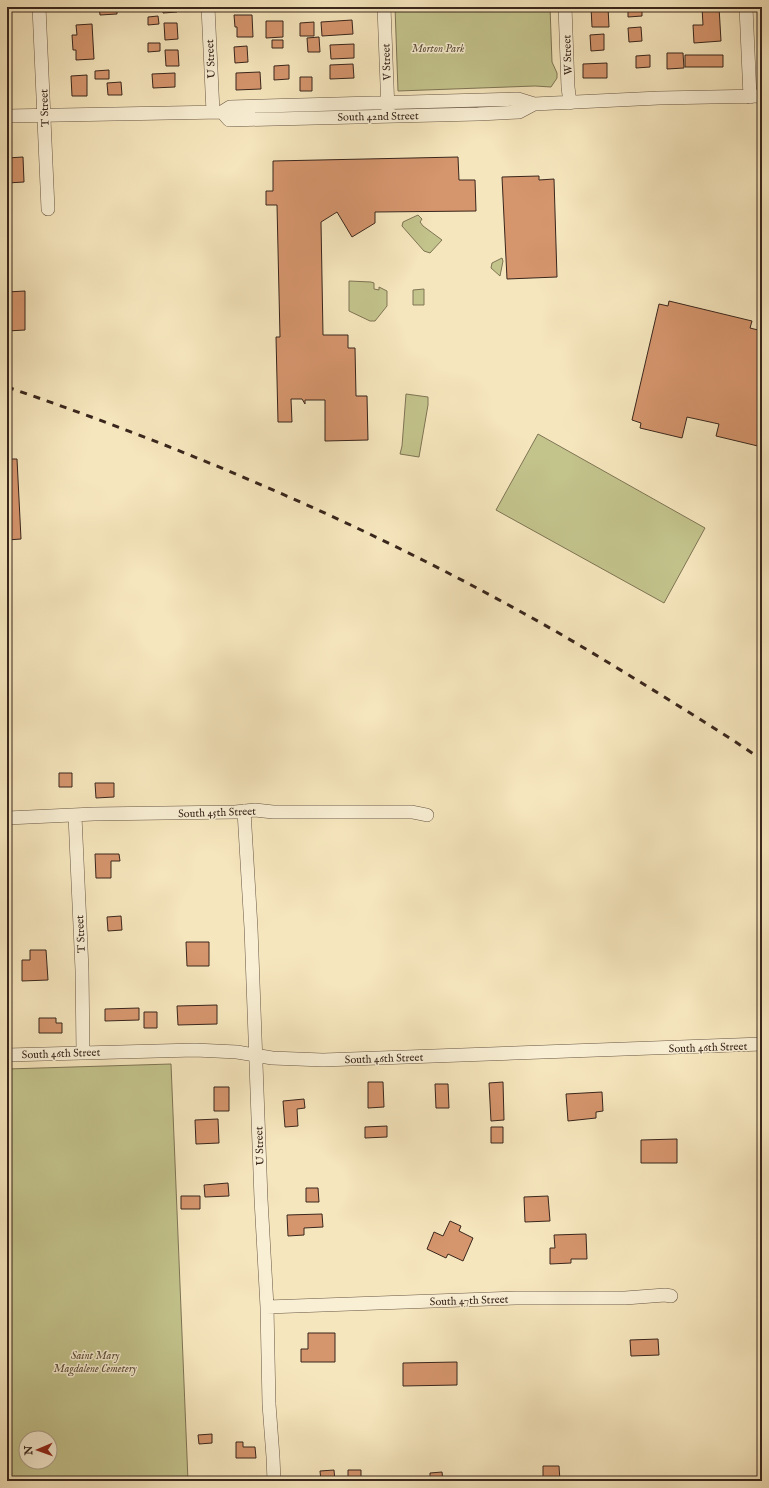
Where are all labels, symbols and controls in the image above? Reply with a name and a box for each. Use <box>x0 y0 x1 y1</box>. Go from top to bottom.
street label: W Street <box>560 34 576 75</box>
street label: U Street <box>203 39 219 79</box>
park label: Morton Park <box>412 42 465 56</box>
street label: V Street <box>379 43 395 82</box>
street label: T Street <box>37 89 53 127</box>
street label: South 42nd Street <box>337 109 419 125</box>
street label: South 45th Street <box>178 805 256 821</box>
street label: T Street <box>73 915 89 953</box>
street label: South 46th Street <box>668 1040 748 1056</box>
street label: South 46th Street <box>21 1046 101 1062</box>
street label: South 46th Street <box>344 1051 424 1067</box>
street label: U Street <box>252 1126 268 1166</box>
street label: South 47th Street <box>429 1293 509 1309</box>
park label: Saint Mary Magdalene Cemetery <box>54 1349 137 1377</box>
north arrow <box>18 1430 58 1470</box>
text: N <box>22 1445 36 1456</box>

